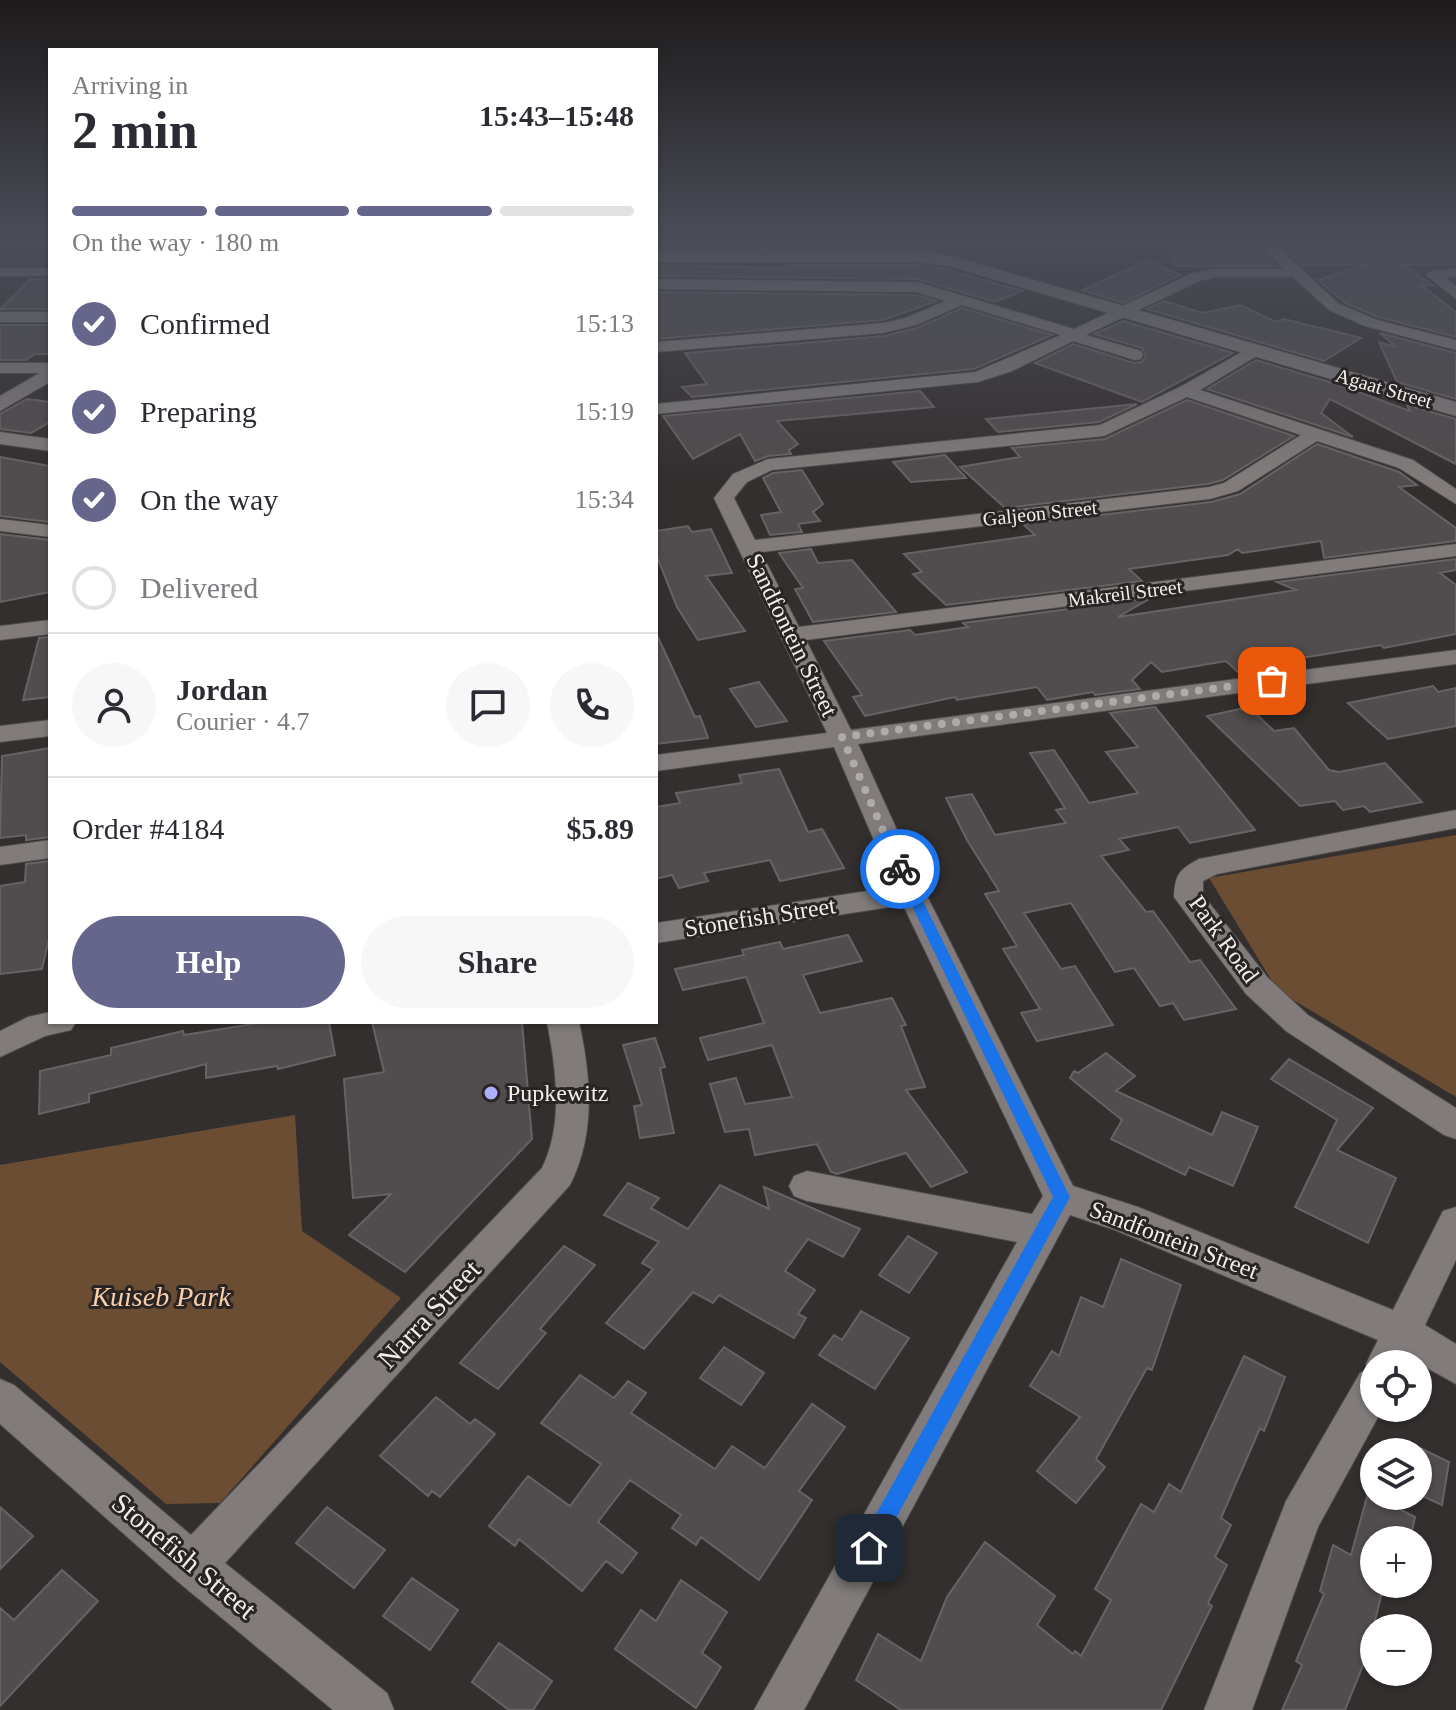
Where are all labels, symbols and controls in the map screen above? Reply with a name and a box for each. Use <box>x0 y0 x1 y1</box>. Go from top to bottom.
text: Arriving in <box>72 71 188 100</box>
text: 15:43–15:48 <box>479 99 634 132</box>
text: 2 min <box>72 102 198 159</box>
text: On the way · 180 m <box>72 228 279 257</box>
icon: check <box>72 302 116 346</box>
text: Confirmed <box>140 307 270 340</box>
text: 15:13 <box>575 309 634 338</box>
street label: Agaat Street <box>1333 364 1435 413</box>
icon: check <box>72 390 116 434</box>
text: Preparing <box>140 395 257 428</box>
text: 15:19 <box>575 397 634 426</box>
icon: check <box>72 478 116 522</box>
text: On the way <box>140 483 278 516</box>
text: 15:34 <box>575 485 634 514</box>
street label: Galjeon Street <box>982 496 1099 531</box>
street label: Sandfontein Street <box>741 549 843 721</box>
text: Delivered <box>140 571 258 604</box>
street label: Makreil Street <box>1067 575 1184 611</box>
pin <box>1238 647 1306 715</box>
icon: bag <box>1250 659 1294 703</box>
button: person <box>72 663 156 747</box>
button: chat <box>446 663 530 747</box>
button: phone <box>550 663 634 747</box>
text: Jordan <box>176 673 268 706</box>
text: Courier · 4.7 <box>176 707 310 736</box>
text: Order #4184 <box>72 812 224 845</box>
text: $5.89 <box>567 812 634 845</box>
courier <box>860 829 940 909</box>
icon: bike <box>878 847 922 891</box>
street label: Park Road <box>1184 891 1264 987</box>
street label: Stonefish Street <box>683 892 838 942</box>
button: Help <box>72 916 345 1008</box>
button: Share <box>361 916 634 1008</box>
place label: Pupkewitz <box>507 1080 608 1106</box>
marker: Pupkewitz <box>482 1084 500 1102</box>
street label: Sandfontein Street <box>1086 1196 1262 1284</box>
street label: Narra Street <box>371 1254 487 1374</box>
park label: Kuiseb Park <box>90 1281 231 1312</box>
map controls <box>1360 1350 1432 1686</box>
button: locate <box>1360 1350 1432 1422</box>
button: layers <box>1360 1438 1432 1510</box>
street label: Stonefish Street <box>106 1487 262 1625</box>
pin <box>835 1514 903 1582</box>
icon: home <box>847 1526 891 1570</box>
button: + <box>1360 1526 1432 1598</box>
button: − <box>1360 1614 1432 1686</box>

